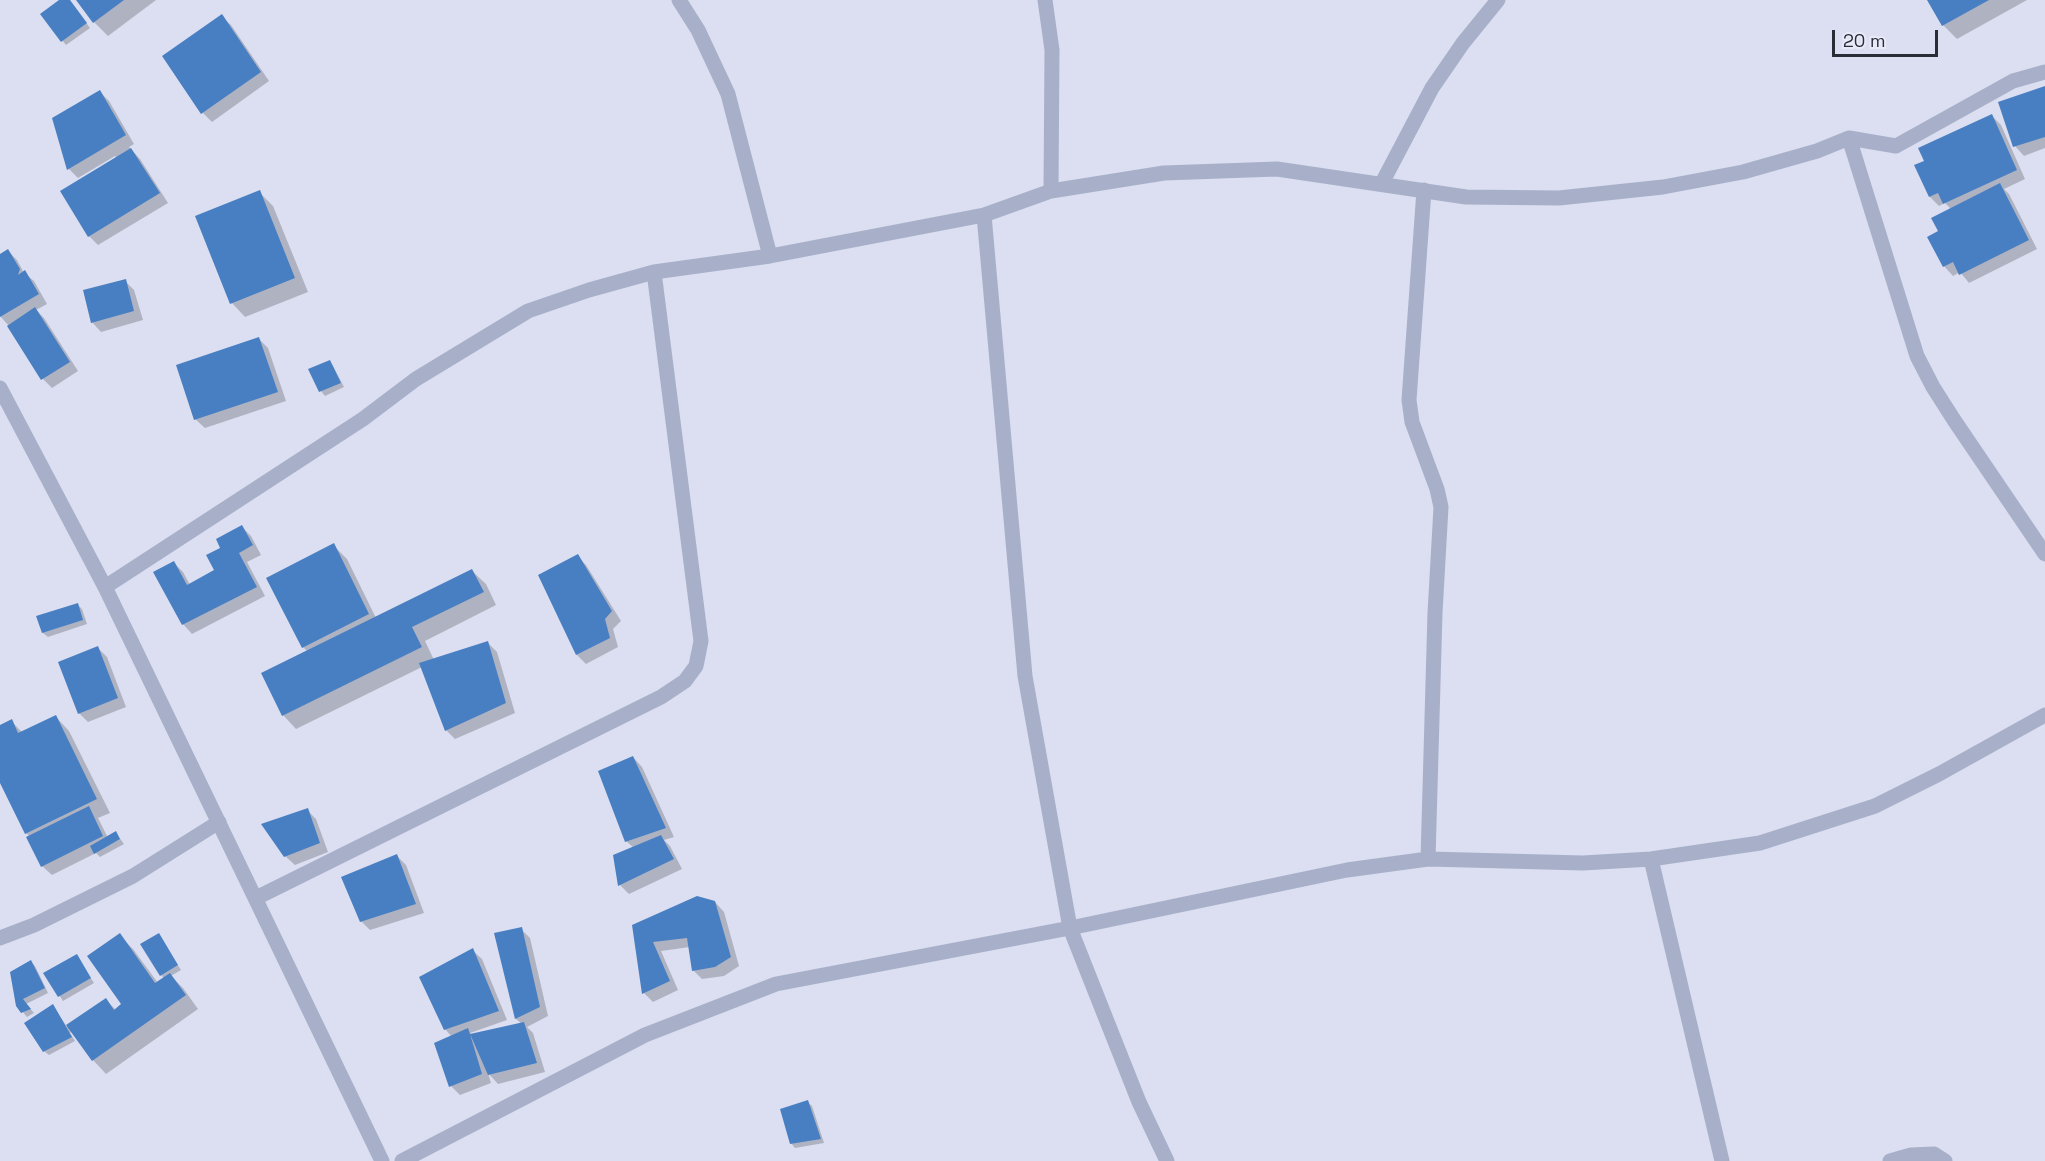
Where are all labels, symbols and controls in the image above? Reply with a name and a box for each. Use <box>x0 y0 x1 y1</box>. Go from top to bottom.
scale bar <box>1835 18 1942 56</box>
text: 20 m <box>1843 29 1886 52</box>

